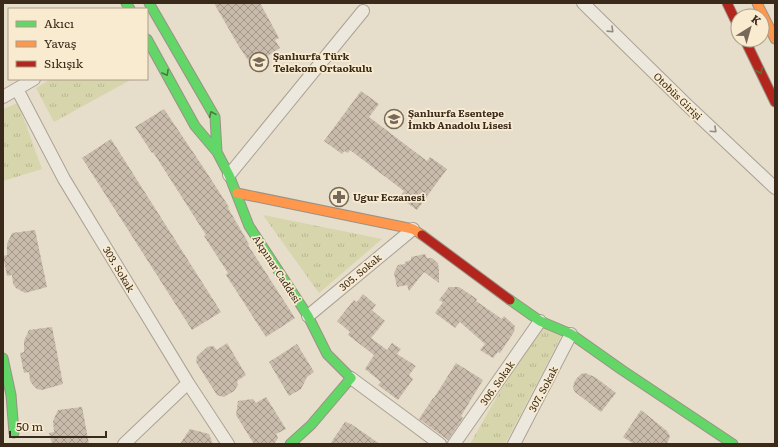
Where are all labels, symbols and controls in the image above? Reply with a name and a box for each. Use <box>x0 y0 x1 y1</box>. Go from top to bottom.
legend <box>8 8 148 80</box>
north arrow <box>730 8 770 48</box>
text: K <box>748 10 765 28</box>
text: Akıcı <box>44 14 74 32</box>
one-way arrow <box>606 25 614 33</box>
text: Yavaş <box>44 34 77 52</box>
place label: Şanlıurfa Türk Telekom Ortaokulu <box>273 48 373 75</box>
school or university icon: Şanlıurfa Türk Telekom Ortaokulu <box>248 51 270 73</box>
text: Sıkışık <box>44 54 84 72</box>
one-way arrow <box>755 67 763 74</box>
street label: Otobüs Girişi <box>651 68 707 123</box>
one-way arrow <box>161 69 169 76</box>
place label: Şanlıurfa Esentepe İmkb Anadolu Lisesi <box>408 105 512 132</box>
school or university icon: Şanlıurfa Esentepe İmkb Anadolu Lisesi <box>383 108 405 130</box>
one-way arrow <box>209 111 217 118</box>
one-way arrow <box>709 126 717 133</box>
pharmacy icon: Ugur Eczanesi <box>328 186 350 208</box>
place label: Ugur Eczanesi <box>353 189 425 204</box>
street label: Akpınar Caddesi <box>250 232 305 306</box>
street label: 303. Sokak <box>100 243 139 295</box>
street label: 305. Sokak <box>335 249 385 294</box>
street label: 306. Sokak <box>476 357 518 408</box>
street label: 307. Sokak <box>524 362 561 414</box>
scale bar <box>10 413 106 439</box>
text: 50 m <box>16 417 43 435</box>

